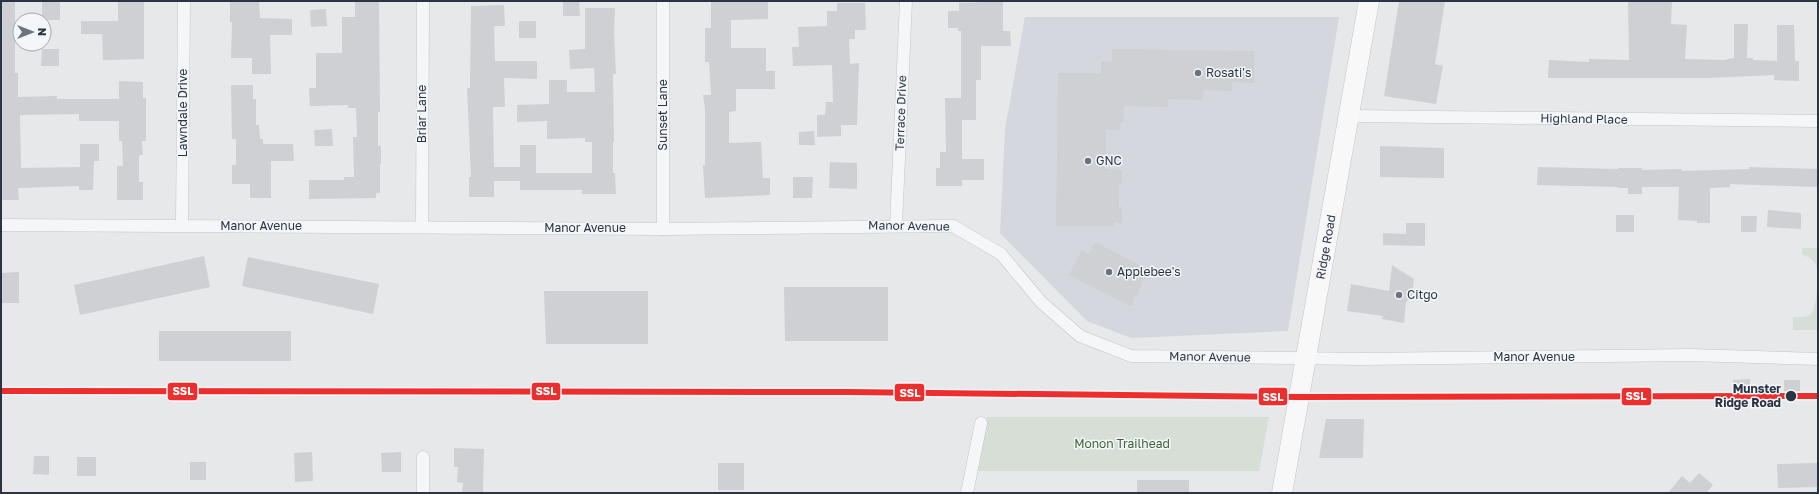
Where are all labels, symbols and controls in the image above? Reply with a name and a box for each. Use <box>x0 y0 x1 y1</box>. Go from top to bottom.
north arrow <box>12 12 52 52</box>
text: N <box>36 28 49 36</box>
place label: Rosati's <box>1206 65 1251 80</box>
marker: Rosati's <box>1193 68 1203 78</box>
street label: Lawndale Drive <box>175 69 190 157</box>
street label: Terrace Drive <box>892 75 909 151</box>
street label: Sunset Lane <box>655 79 670 151</box>
street label: Briar Lane <box>414 85 429 143</box>
street label: Highland Place <box>1540 110 1628 127</box>
place label: GNC <box>1096 153 1122 168</box>
marker: GNC <box>1083 156 1093 166</box>
street label: Ridge Road <box>1312 213 1339 280</box>
street label: Manor Avenue <box>868 217 950 234</box>
street label: Manor Avenue <box>220 218 302 233</box>
street label: Manor Avenue <box>544 220 626 235</box>
place label: Applebee's <box>1117 264 1181 279</box>
marker: Applebee's <box>1104 267 1114 277</box>
place label: Citgo <box>1407 287 1438 302</box>
marker: Citgo <box>1394 290 1404 300</box>
street label: Manor Avenue <box>1169 348 1251 365</box>
street label: Manor Avenue <box>1493 349 1575 364</box>
place label: Munster Ridge Road <box>1715 381 1781 410</box>
line badge: SSL <box>167 382 198 401</box>
line badge: SSL <box>531 382 561 401</box>
line badge: SSL <box>894 383 925 402</box>
text: SSL <box>172 384 194 397</box>
text: SSL <box>535 384 557 397</box>
text: SSL <box>899 386 921 399</box>
line badge: SSL <box>1258 387 1288 406</box>
line badge: SSL <box>1621 387 1652 406</box>
text: SSL <box>1625 389 1647 402</box>
marker: Munster Ridge Road <box>1784 389 1798 403</box>
text: SSL <box>1262 390 1284 403</box>
park label: Monon Trailhead <box>1074 436 1170 451</box>

